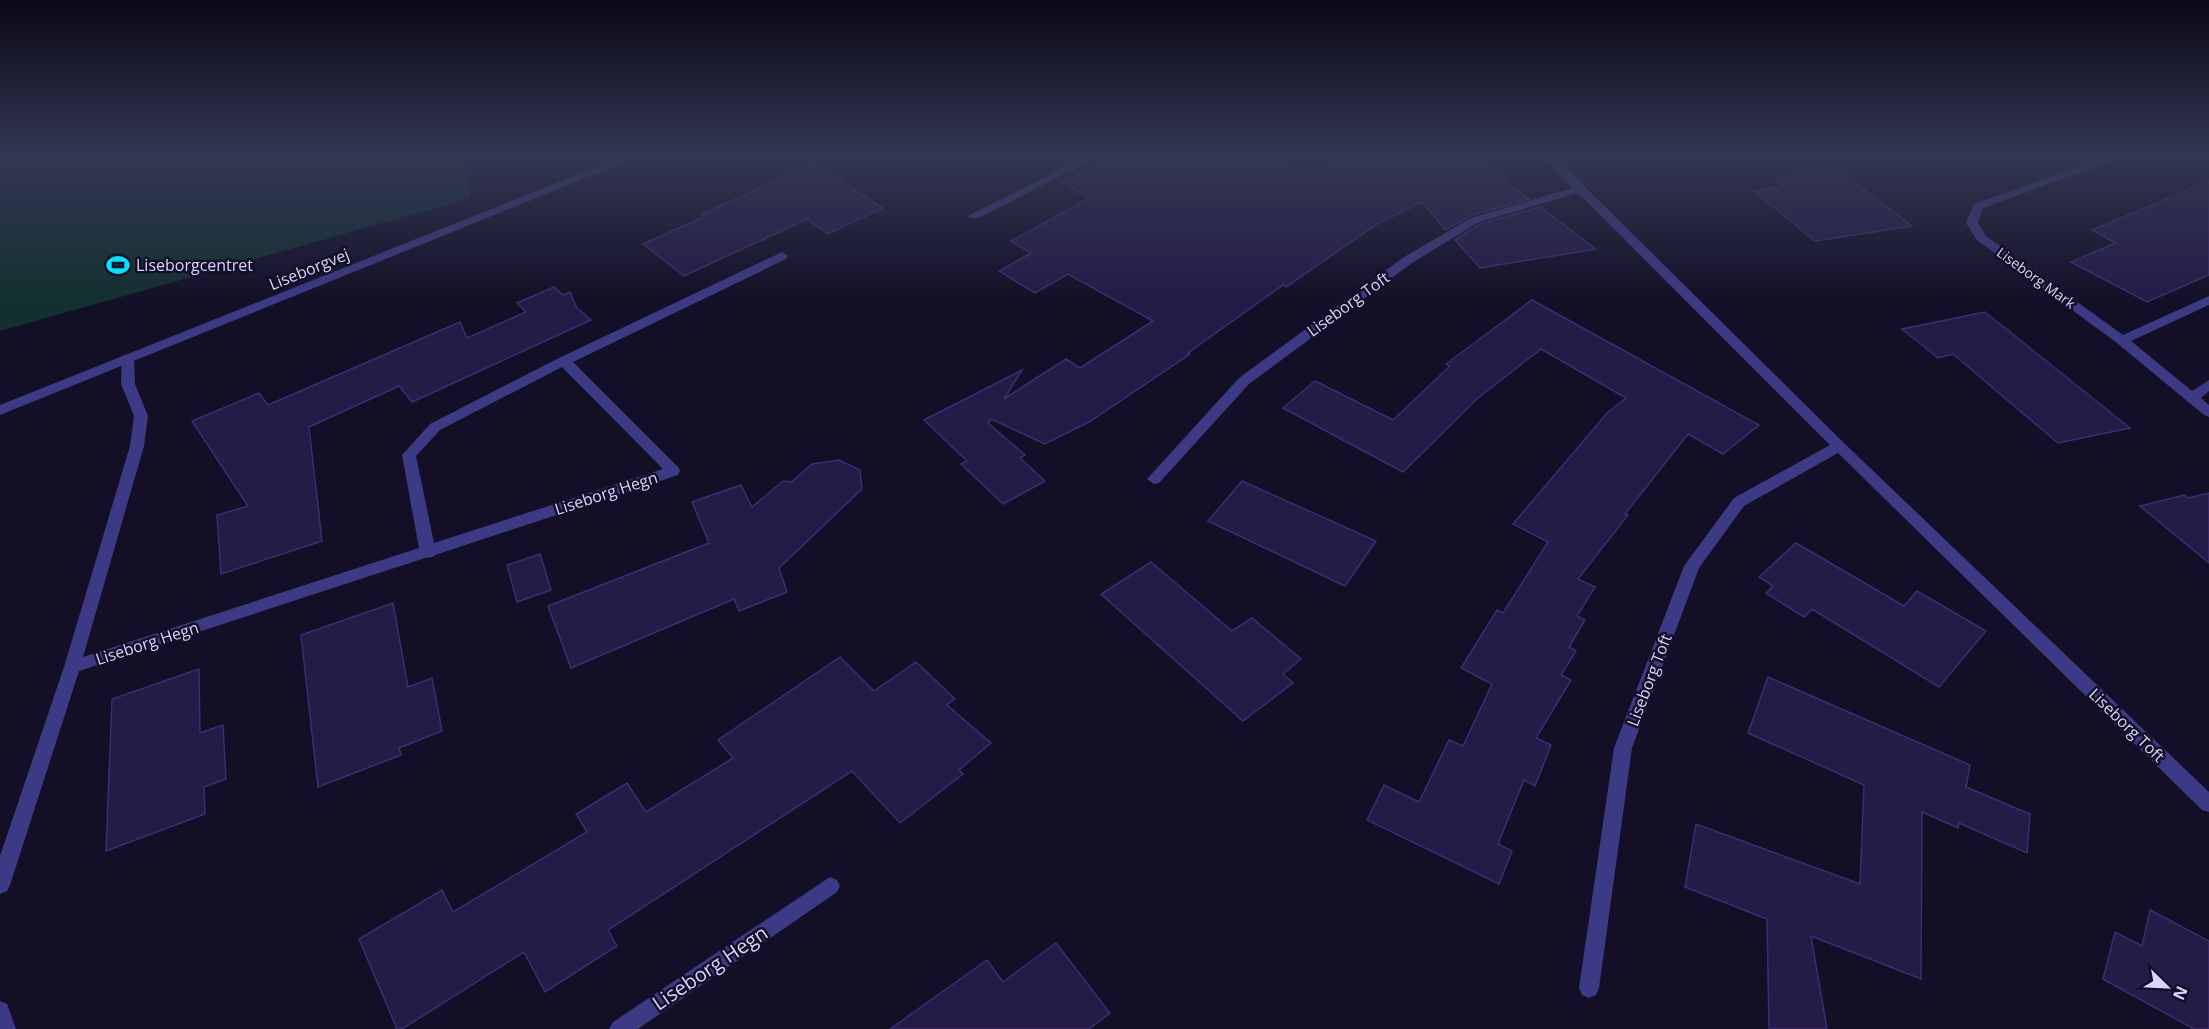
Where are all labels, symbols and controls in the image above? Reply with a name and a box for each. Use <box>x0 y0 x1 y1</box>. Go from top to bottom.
street label: Liseborgvej <box>266 243 352 295</box>
street label: Liseborg Mark <box>1993 243 2080 313</box>
sports icon: Liseborgcentret <box>105 252 131 278</box>
place label: Liseborgcentret <box>136 254 253 276</box>
street label: Liseborg Toft <box>1302 266 1394 342</box>
street label: Liseborg Hegn <box>552 466 660 520</box>
street label: Liseborg Hegn <box>93 616 201 670</box>
street label: Liseborg Toft <box>1621 630 1677 729</box>
street label: Liseborg Toft <box>2084 683 2170 767</box>
street label: Liseborg Hegn <box>647 919 773 1016</box>
north arrow <box>2137 957 2197 1017</box>
text: N <box>2168 983 2193 1004</box>

